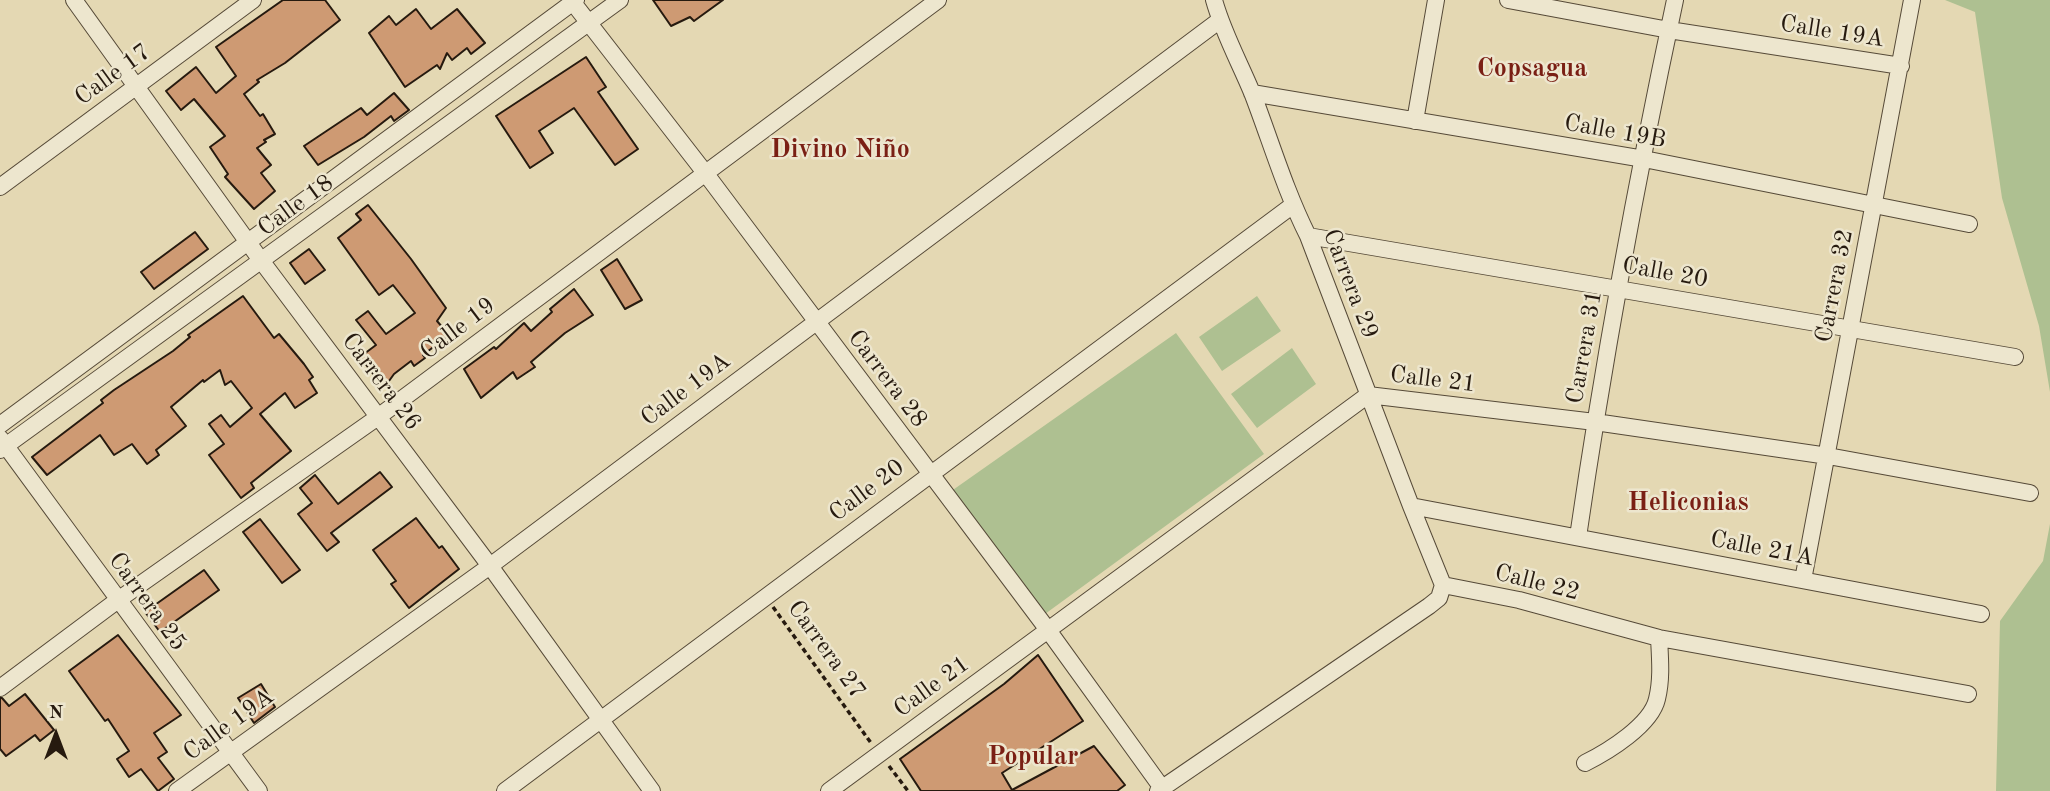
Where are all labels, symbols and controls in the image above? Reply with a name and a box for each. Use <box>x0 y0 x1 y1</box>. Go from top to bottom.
street label: Calle 19A <box>1778 10 1886 54</box>
street label: Calle 17 <box>70 38 156 112</box>
district label: Copsagua <box>1477 53 1587 85</box>
street label: Calle 19B <box>1562 109 1668 155</box>
district label: Divino Niño <box>770 134 910 166</box>
street label: Calle 18 <box>253 169 339 243</box>
street label: Carrera 29 <box>1316 225 1384 343</box>
street label: Carrera 32 <box>1810 227 1860 345</box>
street label: Calle 20 <box>1620 251 1710 295</box>
street label: Carrera 31 <box>1561 288 1609 406</box>
street label: Calle 19 <box>415 291 501 367</box>
street label: Carrera 28 <box>841 324 933 434</box>
street label: Carrera 26 <box>335 327 427 437</box>
street label: Calle 19A <box>635 347 737 433</box>
street label: Calle 21 <box>1388 360 1478 400</box>
street label: Calle 20 <box>824 453 910 529</box>
district label: Heliconias <box>1627 487 1749 519</box>
street label: Calle 21A <box>1708 525 1816 573</box>
street label: Carrera 25 <box>102 547 192 657</box>
street label: Calle 22 <box>1492 559 1582 607</box>
street label: Carrera 27 <box>781 595 871 705</box>
street label: Calle 21 <box>889 650 975 724</box>
street label: Calle 19A <box>178 683 280 767</box>
north arrow <box>21 700 91 770</box>
text: N <box>49 704 63 723</box>
district label: Popular <box>988 741 1078 773</box>

